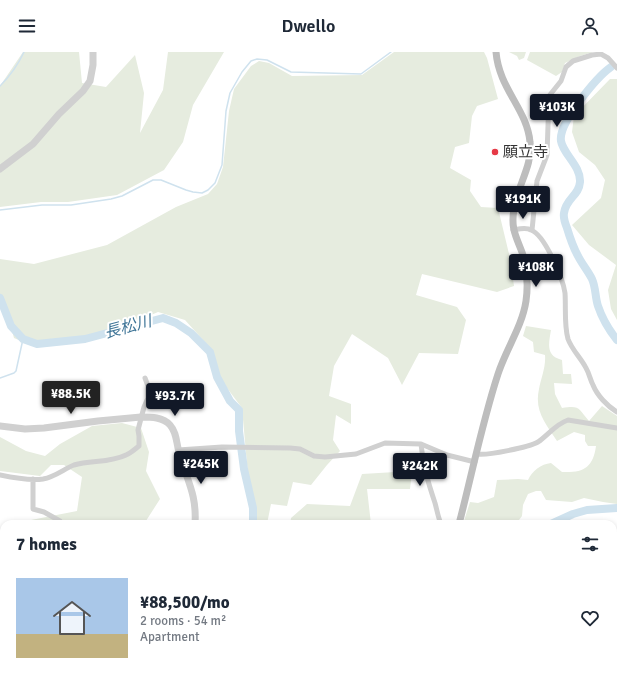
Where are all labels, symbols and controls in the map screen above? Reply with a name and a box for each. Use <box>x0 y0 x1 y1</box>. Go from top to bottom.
icon: menu <box>16 15 38 37</box>
text: Dwello <box>282 15 335 37</box>
icon: person <box>579 15 601 37</box>
pin: ¥103K <box>529 94 585 128</box>
text: ¥103K <box>539 99 575 115</box>
place label: 願立寺 <box>503 143 548 161</box>
marker: 願立寺 <box>490 147 500 157</box>
pin: ¥191K <box>495 186 551 220</box>
text: ¥191K <box>505 191 541 207</box>
pin: ¥108K <box>508 254 564 288</box>
text: ¥108K <box>518 259 554 275</box>
water label: 長松川 <box>102 311 156 343</box>
pin: ¥88.5K <box>38 381 104 415</box>
pin: ¥93.7K <box>142 383 208 417</box>
text: ¥88.5K <box>51 386 91 402</box>
text: ¥93.7K <box>155 388 195 404</box>
pin: ¥245K <box>173 451 229 485</box>
pin: ¥242K <box>392 453 448 487</box>
text: ¥245K <box>183 456 219 472</box>
text: ¥242K <box>402 458 438 474</box>
icon: filters <box>579 533 601 555</box>
text: 7 homes <box>16 534 77 555</box>
text: ¥88,500/mo <box>140 592 230 613</box>
icon: home <box>48 594 96 642</box>
icon: heart <box>579 607 601 629</box>
text: 2 rooms · 54 m² <box>140 613 226 629</box>
text: Apartment <box>140 629 200 645</box>

